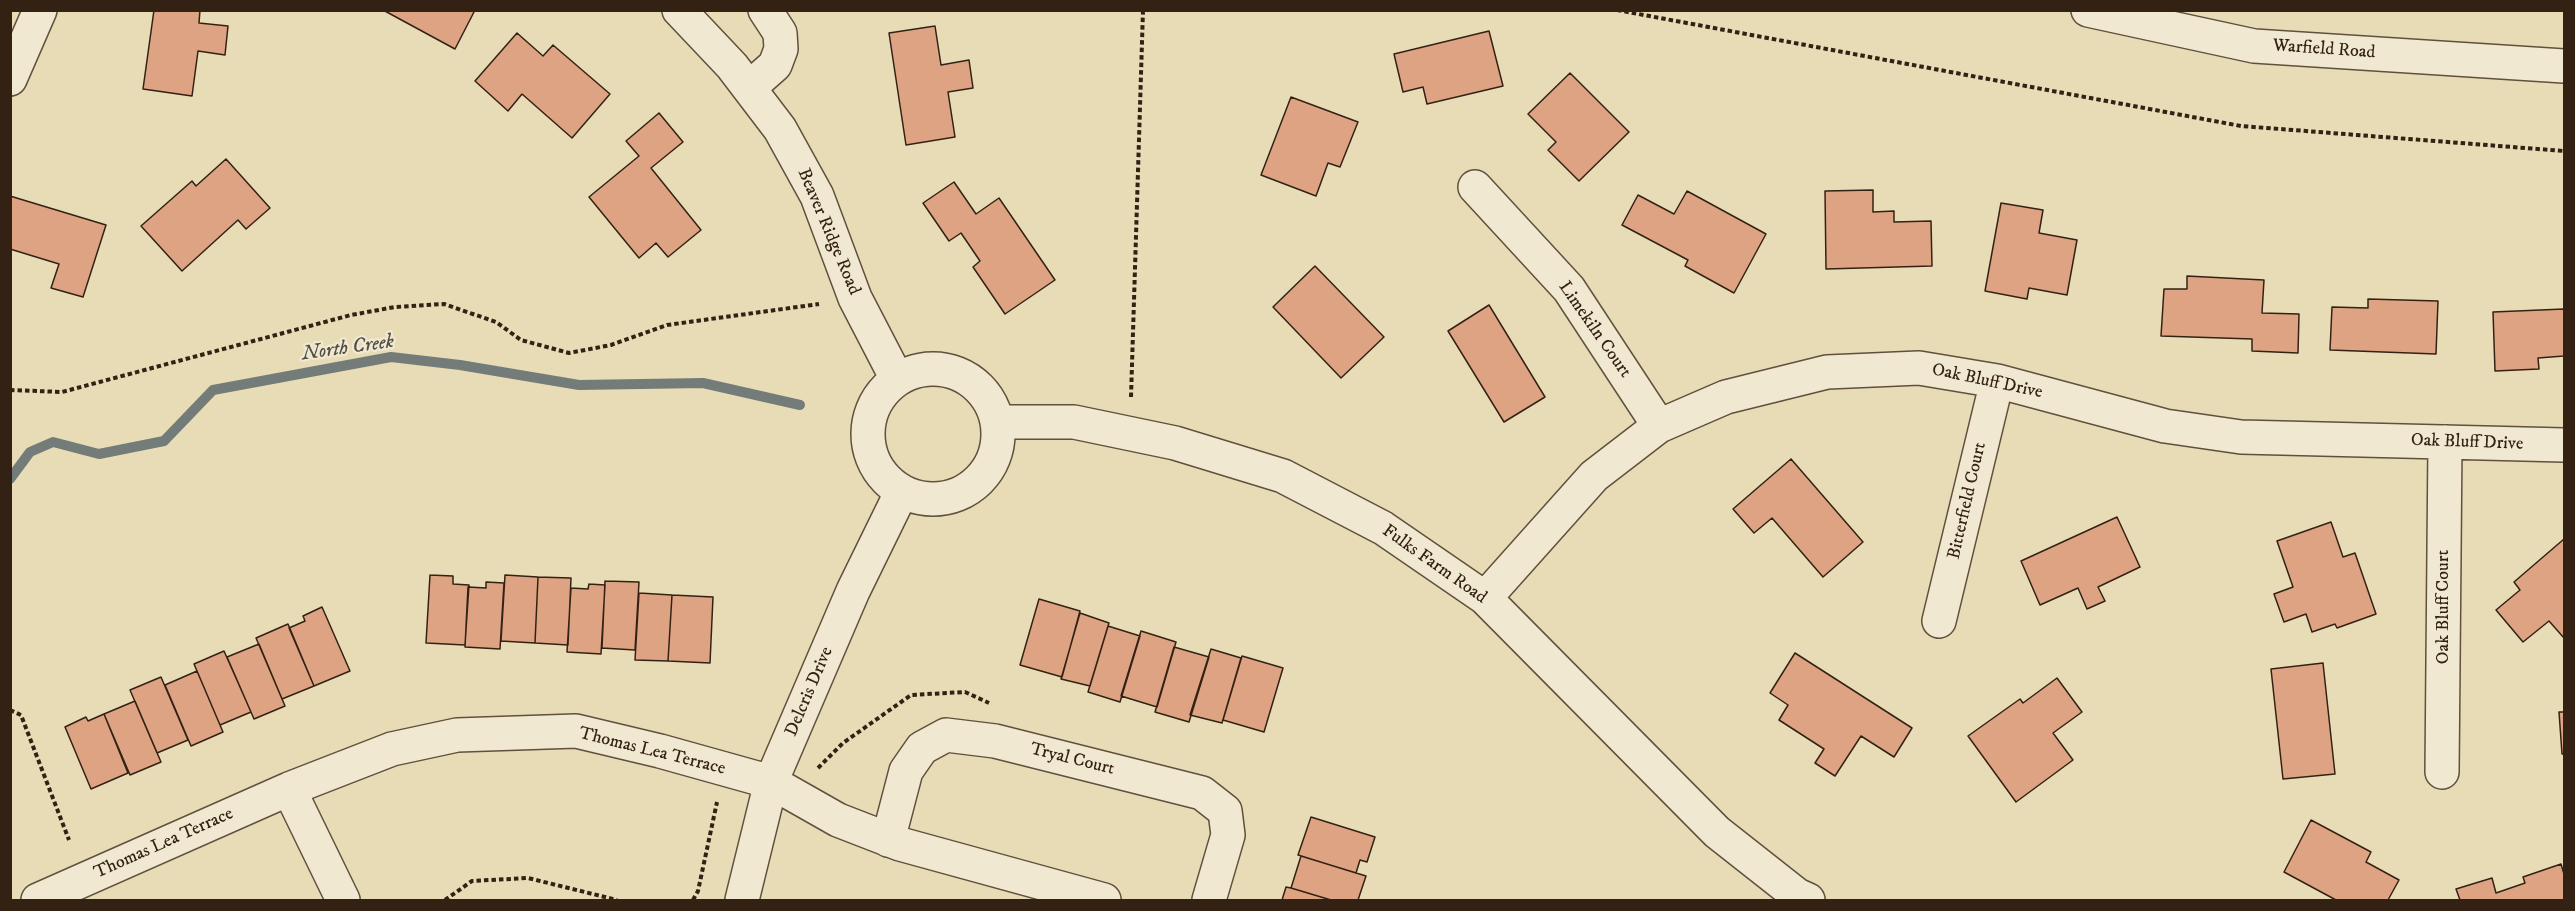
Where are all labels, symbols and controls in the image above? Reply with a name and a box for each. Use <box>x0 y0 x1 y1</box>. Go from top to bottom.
street label: Warfield Road <box>2272 36 2376 64</box>
street label: Beaver Ridge Road <box>792 166 864 298</box>
street label: Limekiln Court <box>1553 278 1635 382</box>
water label: North Creek <box>300 331 396 367</box>
street label: Oak Bluff Drive <box>1930 360 2044 404</box>
street label: Oak Bluff Drive <box>2410 430 2524 456</box>
street label: Bitterfield Court <box>1944 440 1992 562</box>
street label: Fulks Farm Road <box>1377 521 1491 609</box>
street label: Oak Bluff Court <box>2433 550 2455 664</box>
street label: Delcris Drive <box>781 644 839 740</box>
street label: Thomas Lea Terrace <box>576 723 728 781</box>
street label: Tryal Court <box>1028 739 1116 781</box>
street label: Thomas Lea Terrace <box>91 804 237 884</box>

